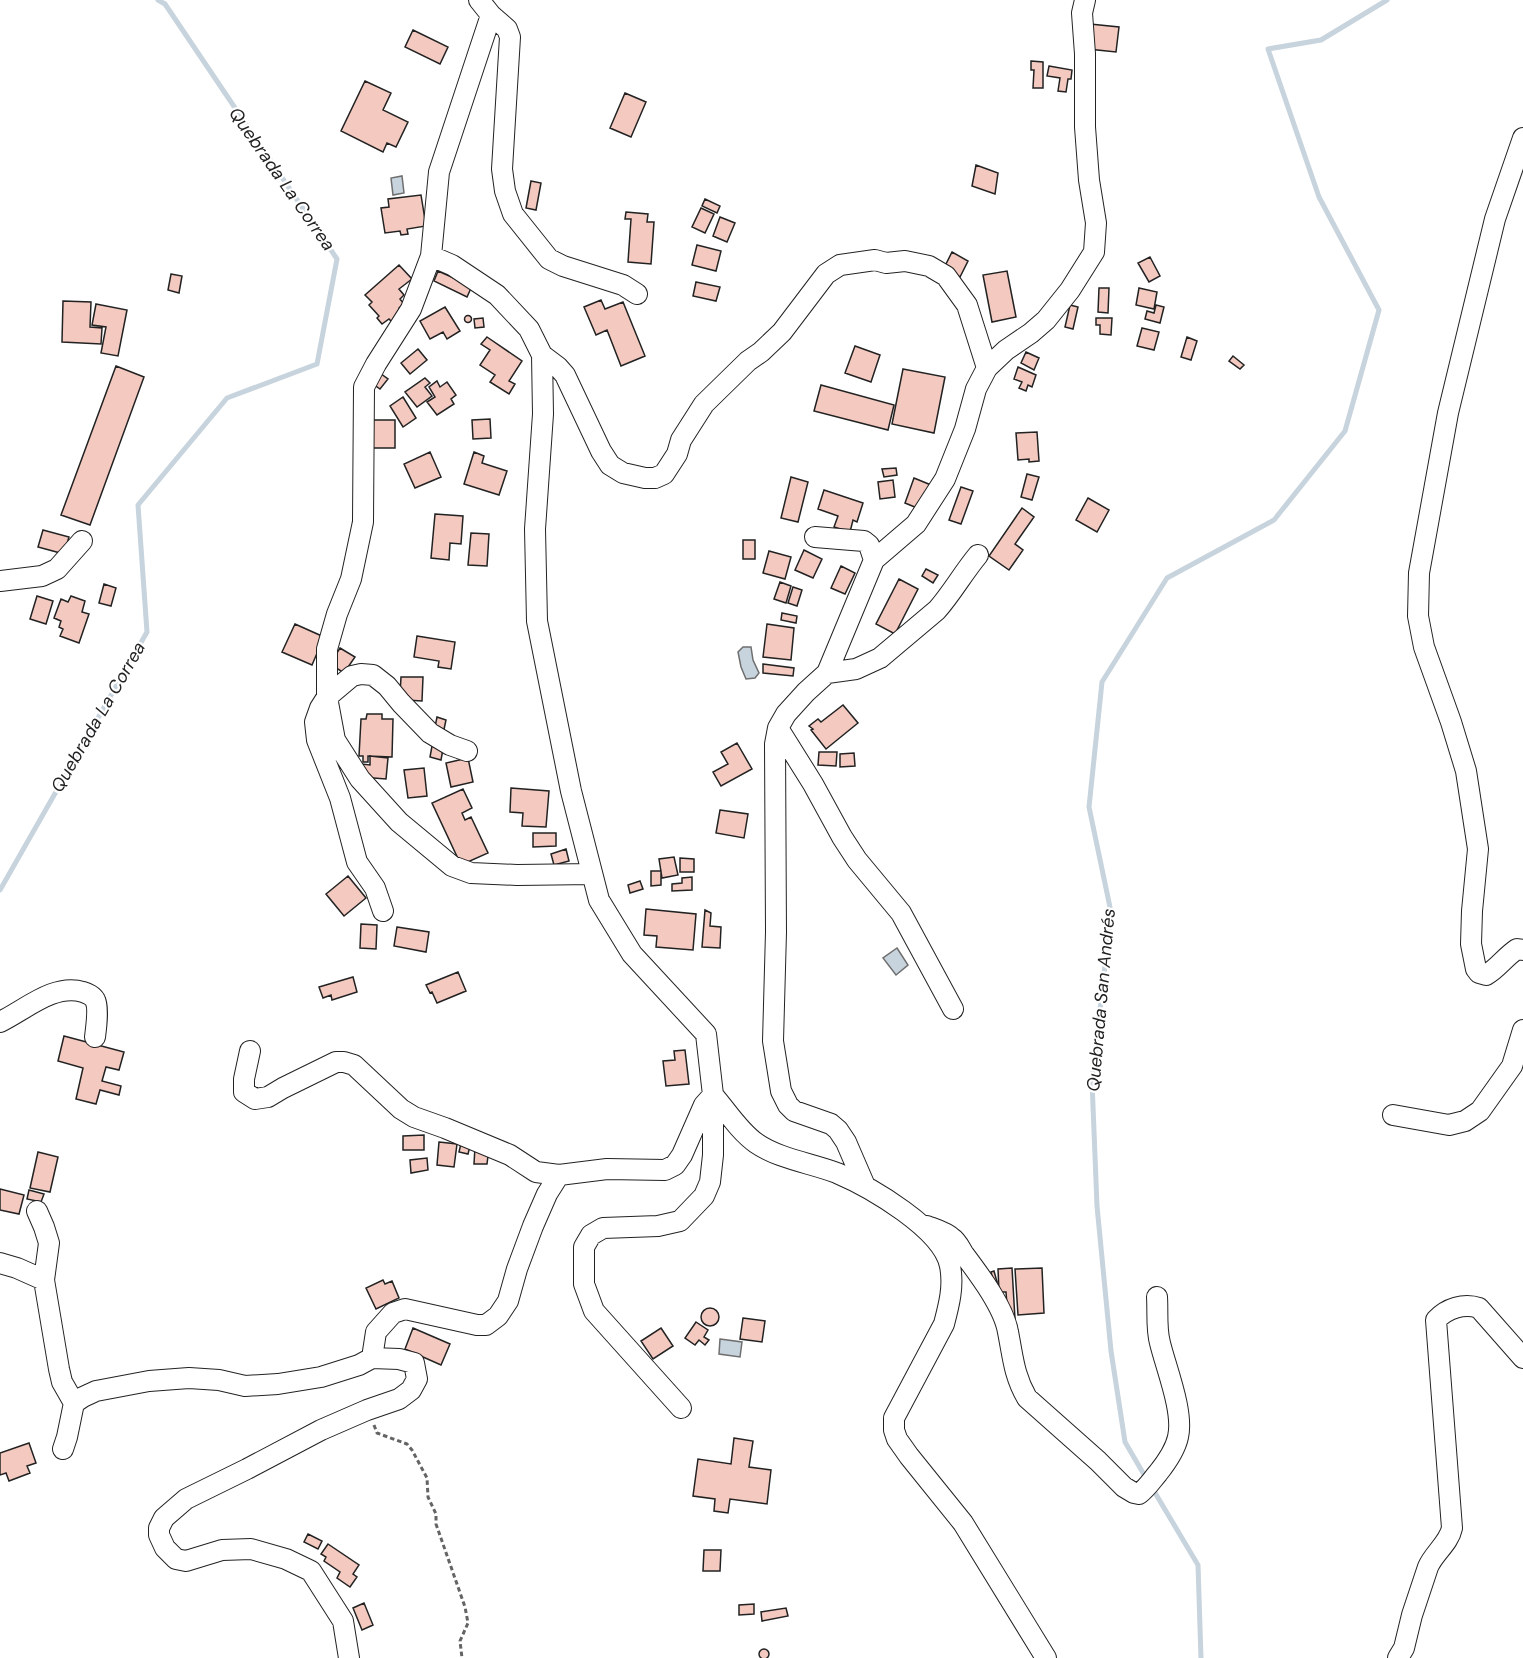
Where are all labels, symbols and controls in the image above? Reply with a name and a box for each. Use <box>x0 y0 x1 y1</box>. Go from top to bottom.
water label: Quebrada La Correa <box>223 102 341 256</box>
water label: Quebrada La Correa <box>45 637 151 797</box>
water label: Quebrada San Andrés <box>1081 907 1121 1093</box>

